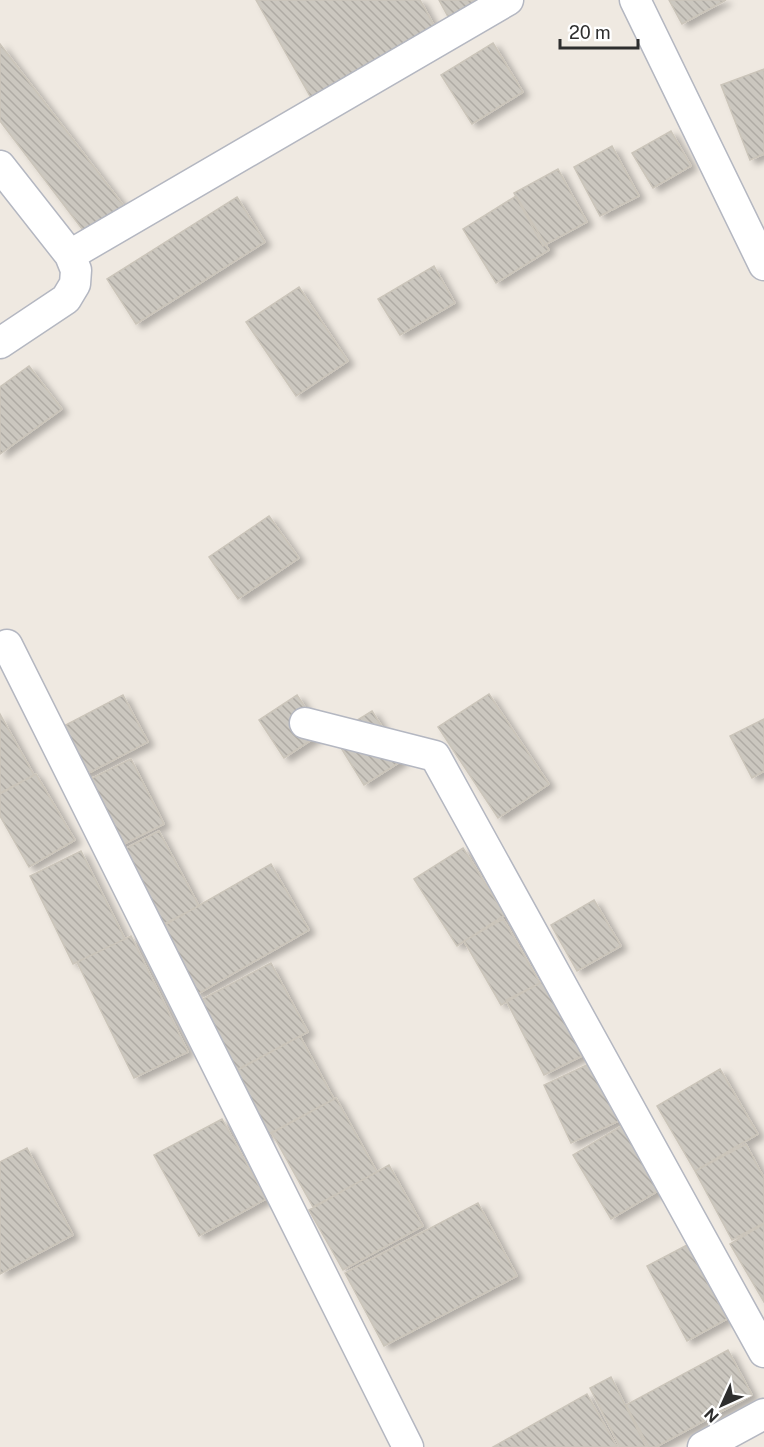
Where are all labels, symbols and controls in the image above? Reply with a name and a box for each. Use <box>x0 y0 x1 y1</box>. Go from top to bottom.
scale bar <box>560 12 638 50</box>
text: 20 m <box>569 22 611 43</box>
north arrow <box>692 1375 752 1435</box>
text: N <box>701 1404 723 1426</box>

